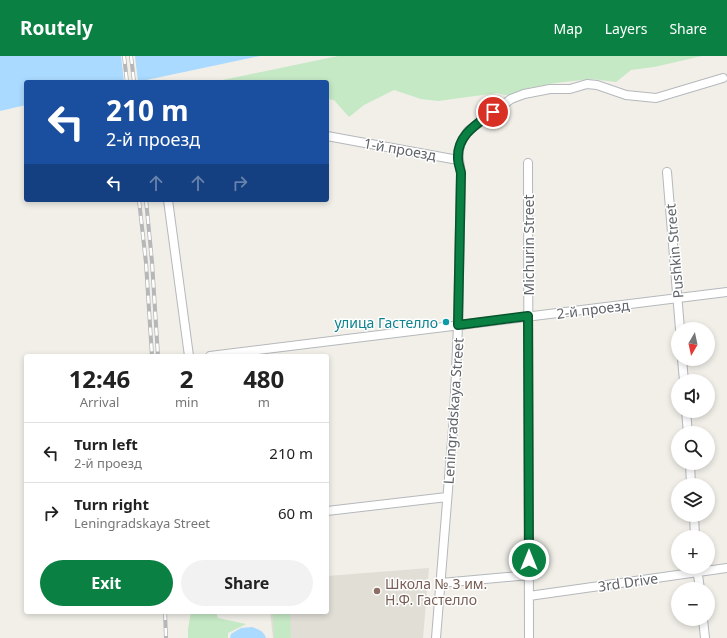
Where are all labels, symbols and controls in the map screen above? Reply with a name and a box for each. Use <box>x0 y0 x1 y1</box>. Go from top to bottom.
text: Routely <box>20 15 93 41</box>
text: Map <box>554 19 583 38</box>
text: Layers <box>605 19 647 38</box>
text: Share <box>669 19 707 38</box>
text: 210 m <box>106 91 189 129</box>
pin <box>476 95 510 129</box>
icon: left <box>40 96 92 148</box>
icon: arrive <box>482 101 504 123</box>
text: 2-й проезд <box>106 127 200 151</box>
street label: 1-й проезд <box>362 133 438 165</box>
icon: left <box>103 172 125 194</box>
icon: ahead <box>145 172 167 194</box>
icon: ahead <box>187 172 209 194</box>
icon: right <box>229 172 251 194</box>
street label: Michurin Street <box>519 194 538 296</box>
street label: Pushkin Street <box>660 203 688 299</box>
street label: 2-й проезд <box>556 295 631 323</box>
place label: улица Гастелло <box>335 313 438 332</box>
marker: улица Гастелло <box>441 317 451 327</box>
north arrow <box>671 322 715 366</box>
map controls <box>671 322 715 626</box>
street label: Leningradskaya Street <box>438 337 468 485</box>
text: 12:46 <box>69 362 130 395</box>
text: 2 <box>180 362 194 395</box>
text: 480 <box>243 362 284 395</box>
button: sound <box>671 374 715 418</box>
text: Arrival <box>80 393 119 411</box>
text: min <box>175 393 198 411</box>
text: m <box>258 393 270 411</box>
button: search <box>671 426 715 470</box>
text: Turn left <box>74 434 138 454</box>
icon: left <box>40 442 62 464</box>
text: 210 m <box>269 443 313 463</box>
text: 2-й проезд <box>74 454 142 472</box>
button: layers <box>671 478 715 522</box>
text: Turn right <box>74 494 149 514</box>
icon: right <box>40 502 62 524</box>
text: 60 m <box>278 503 313 523</box>
text: Leningradskaya Street <box>74 514 210 532</box>
button: + <box>671 530 715 574</box>
position arrow <box>508 539 550 581</box>
button: Exit <box>40 560 173 606</box>
button: Share <box>181 560 313 606</box>
street label: 3rd Drive <box>597 568 659 596</box>
place label: Школа № 3 им. Н.Ф. Гастелло <box>385 574 487 609</box>
button: − <box>671 582 715 626</box>
marker: Школа № 3 им. Н.Ф. Гастелло <box>372 586 382 596</box>

